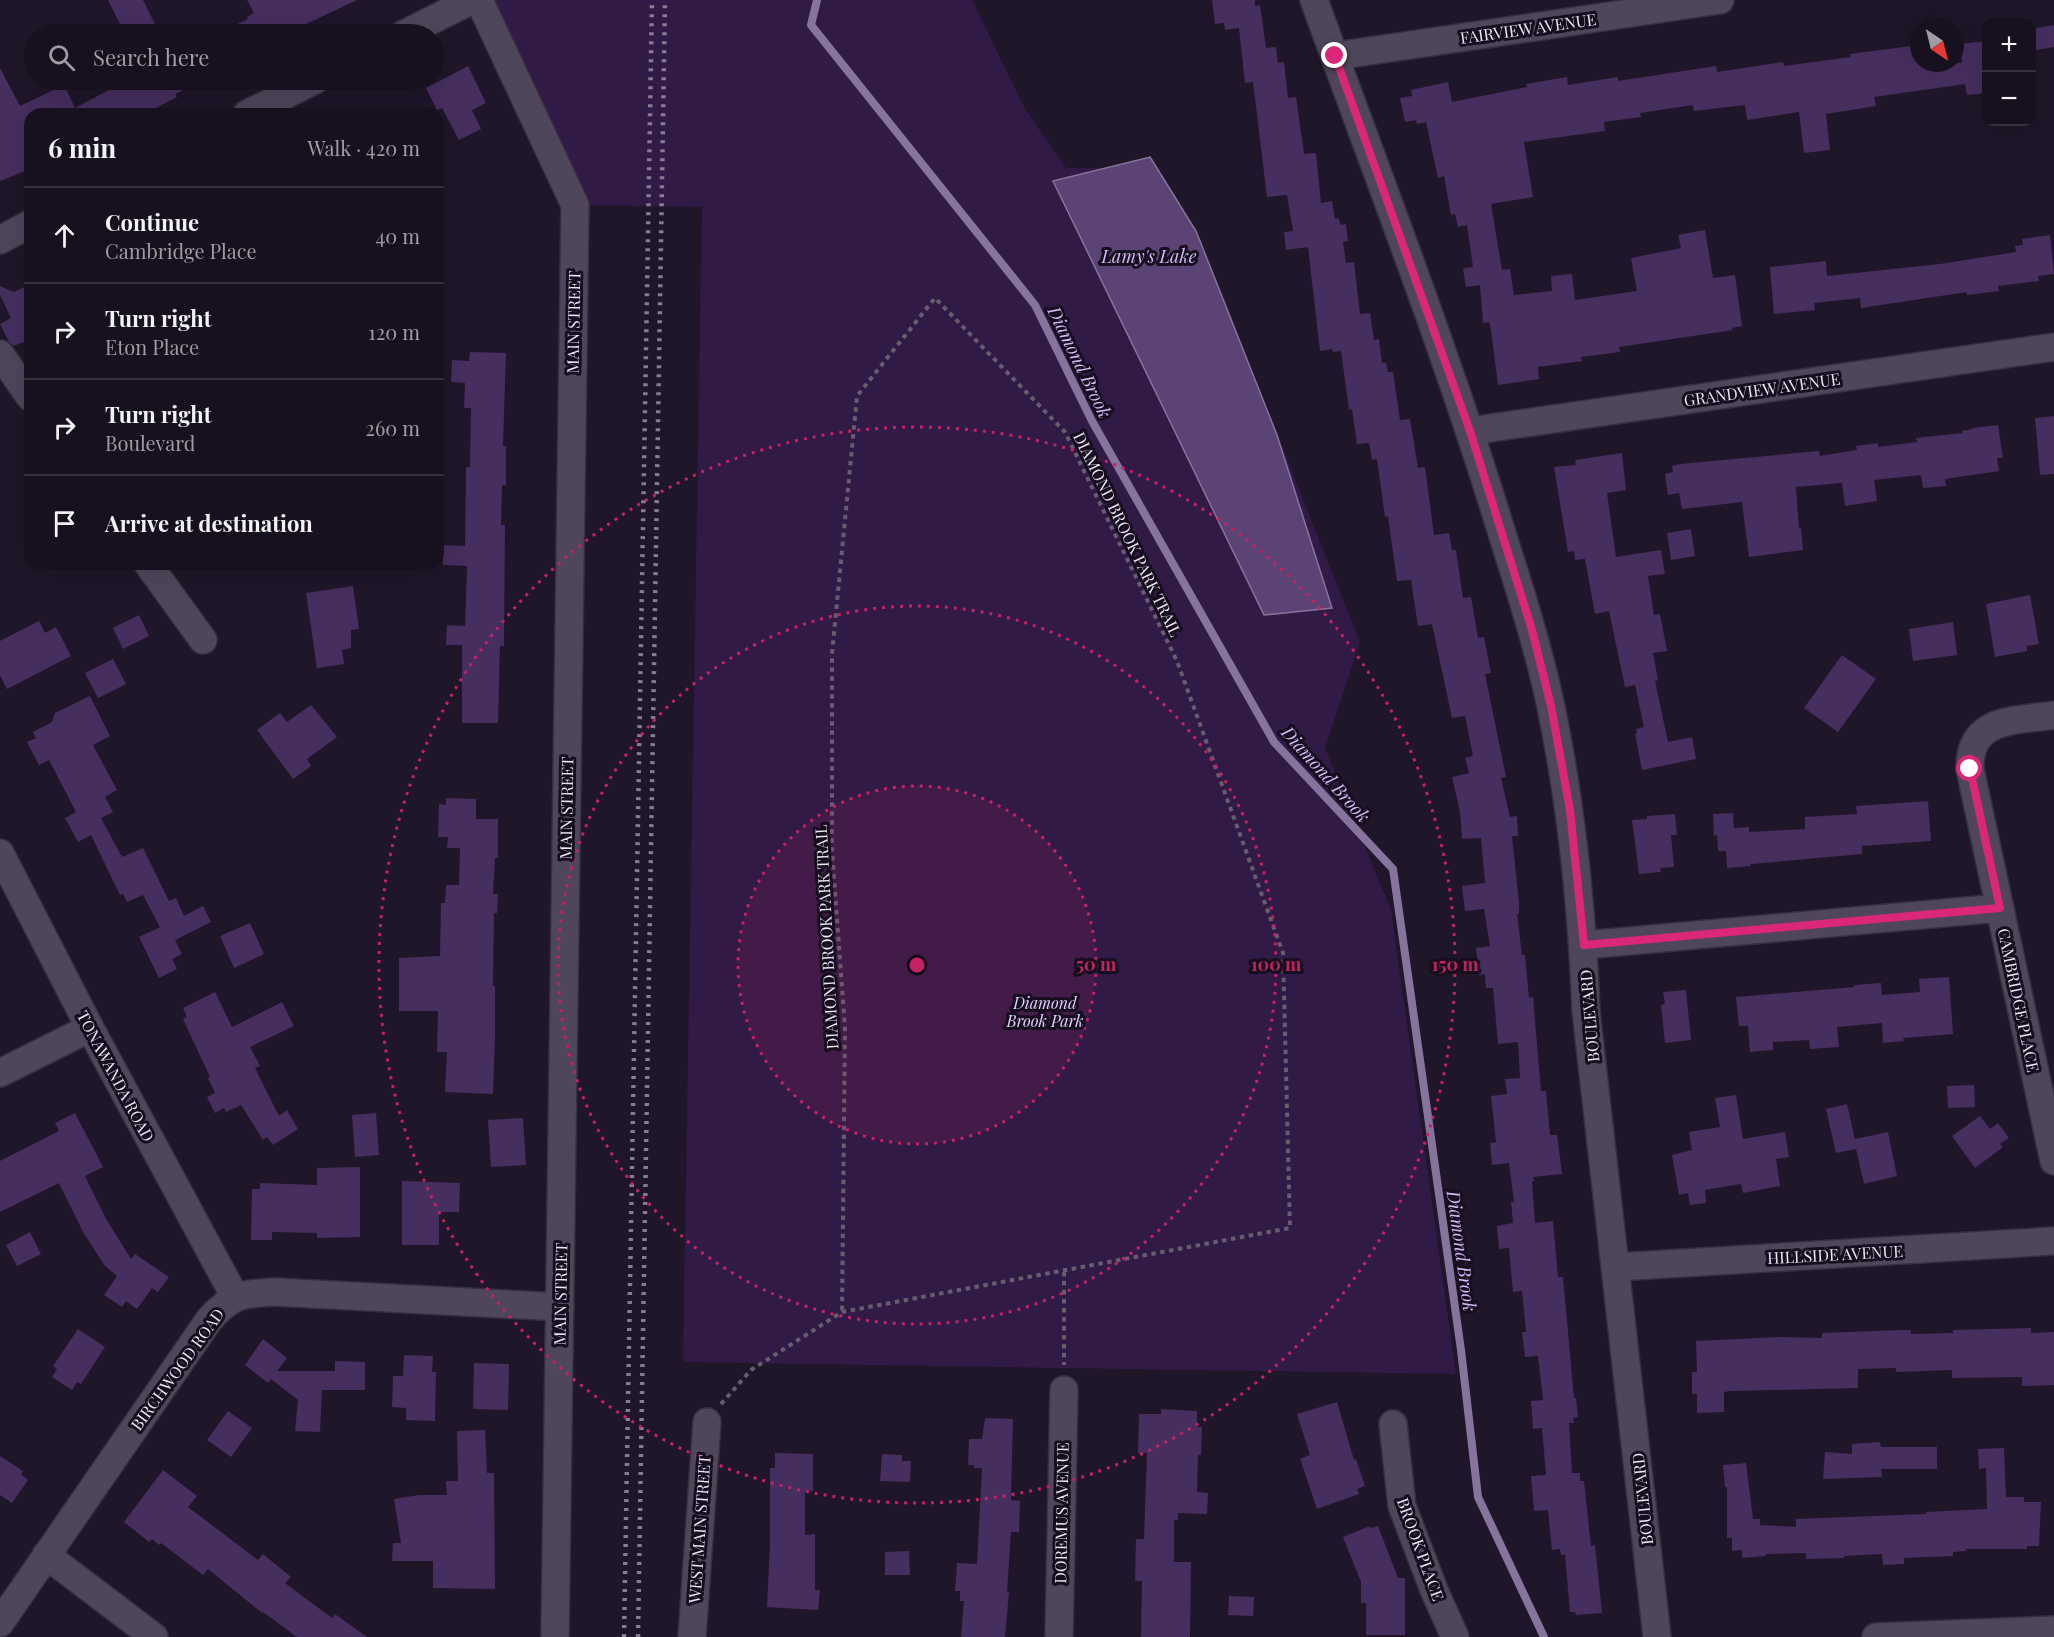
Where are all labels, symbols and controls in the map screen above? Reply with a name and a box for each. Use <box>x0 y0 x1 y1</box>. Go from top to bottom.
street label: FAIRVIEW AVENUE <box>1459 8 1597 48</box>
north arrow <box>1910 18 1964 72</box>
map controls <box>1982 18 2036 126</box>
button: + <box>1982 18 2036 72</box>
search box <box>24 24 444 90</box>
icon: search <box>45 41 78 74</box>
text: Search here <box>93 42 209 72</box>
route end <box>1321 42 1347 68</box>
button: − <box>1982 72 2036 126</box>
text: 6 min <box>48 130 116 165</box>
text: Walk · 420 m <box>307 134 420 161</box>
text: Continue <box>105 207 199 237</box>
icon: ahead <box>48 219 81 252</box>
text: 40 m <box>375 222 420 249</box>
text: Cambridge Place <box>105 237 257 264</box>
water label: Lamy's Lake <box>1101 244 1197 268</box>
street label: MAIN STREET <box>562 270 584 374</box>
water label: Diamond Brook <box>1042 301 1117 422</box>
text: Turn right <box>105 303 211 333</box>
icon: right <box>48 315 81 348</box>
text: 120 m <box>368 318 420 345</box>
text: Eton Place <box>105 333 199 360</box>
street label: GRANDVIEW AVENUE <box>1682 368 1842 410</box>
text: Turn right <box>105 399 211 429</box>
icon: right <box>48 411 81 444</box>
text: 260 m <box>365 414 420 441</box>
street label: DIAMOND BROOK PARK TRAIL <box>1069 428 1187 640</box>
text: Boulevard <box>105 429 195 456</box>
icon: arrive <box>48 507 81 540</box>
text: Arrive at destination <box>105 508 313 538</box>
water label: Diamond Brook <box>1276 720 1376 827</box>
route start <box>1956 755 1982 781</box>
street label: MAIN STREET <box>555 756 577 860</box>
street label: DIAMOND BROOK PARK TRAIL <box>810 824 842 1050</box>
street label: CAMBRIDGE PLACE <box>1994 926 2044 1074</box>
text: 50 m <box>1076 952 1117 976</box>
text: 100 m <box>1251 952 1302 976</box>
text: 150 m <box>1431 952 1479 976</box>
centre of rings <box>907 955 927 975</box>
street label: BOULEVARD <box>1575 969 1603 1063</box>
park label: Diamond Brook Park <box>1005 992 1084 1031</box>
street label: TONAWANDA ROAD <box>73 1007 159 1145</box>
water label: Diamond Brook <box>1442 1188 1482 1313</box>
street label: HILLSIDE AVENUE <box>1766 1240 1904 1268</box>
street label: MAIN STREET <box>549 1242 571 1346</box>
street label: BIRCHWOOD ROAD <box>126 1304 228 1434</box>
street label: DOREMUS AVENUE <box>1049 1442 1073 1584</box>
street label: BOULEVARD <box>1627 1452 1657 1546</box>
street label: WEST MAIN STREET <box>683 1454 715 1605</box>
street label: BROOK PLACE <box>1393 1495 1449 1603</box>

